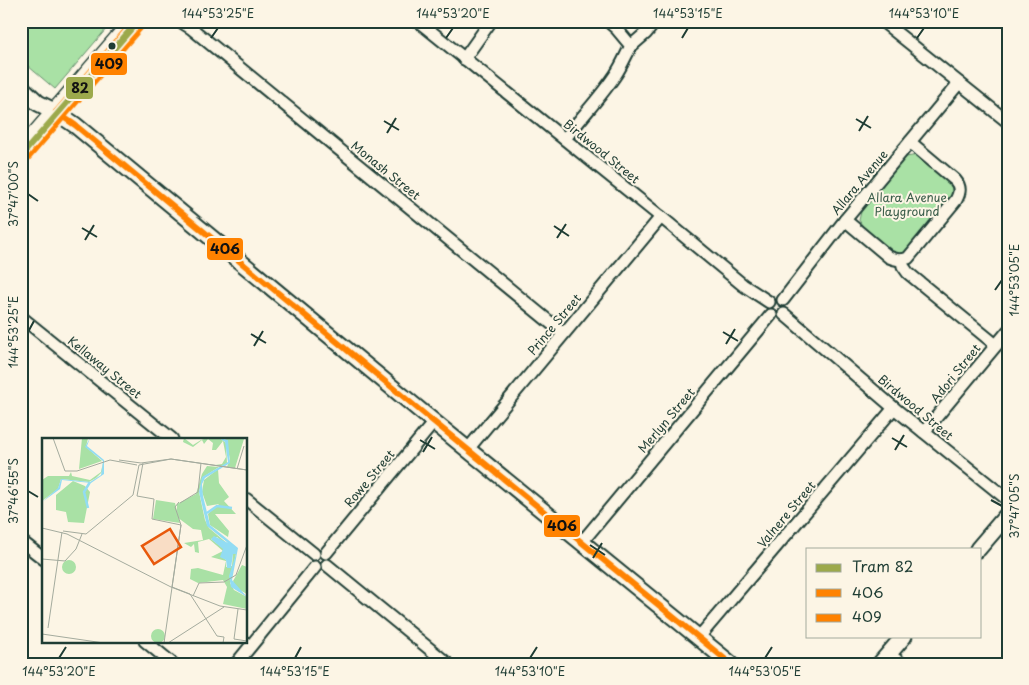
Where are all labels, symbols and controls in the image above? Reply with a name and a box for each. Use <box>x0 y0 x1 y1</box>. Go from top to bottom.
text: 144°53'25"E <box>182 4 254 22</box>
text: 144°53'20"E <box>416 4 490 22</box>
text: 144°53'15"E <box>653 4 723 22</box>
text: 144°53'10"E <box>889 4 959 22</box>
unlabelled marker <box>107 41 117 51</box>
line badge: 409 <box>90 52 128 76</box>
text: 409 <box>95 53 123 74</box>
line badge: 82 <box>65 76 94 100</box>
text: 82 <box>71 77 89 98</box>
street label: Birdwood Street <box>560 115 644 187</box>
street label: Monash Street <box>347 136 425 204</box>
street label: Allara Avenue <box>826 145 892 218</box>
text: 37°47'00"S <box>4 161 22 227</box>
park label: Allara Avenue Playground <box>867 188 947 220</box>
line badge: 406 <box>206 237 244 261</box>
text: 406 <box>210 238 240 259</box>
text: 144°53'05"E <box>1005 244 1023 316</box>
street label: Prince Street <box>523 289 585 358</box>
text: 144°53'25"E <box>4 296 22 368</box>
street label: Kellaway Street <box>64 332 146 403</box>
street label: Adori Street <box>926 339 985 406</box>
street label: Birdwood Street <box>874 370 958 444</box>
street label: Merlyn Street <box>633 383 699 456</box>
inset map <box>42 438 248 642</box>
street label: Rowe Street <box>340 445 398 511</box>
text: 37°46'55"S <box>4 458 22 524</box>
text: 37°47'05"S <box>1005 474 1023 538</box>
street label: Valnere Street <box>753 477 819 551</box>
line badge: 406 <box>543 514 581 538</box>
text: 406 <box>547 515 577 536</box>
legend <box>806 548 982 638</box>
text: Tram 82 <box>852 554 913 577</box>
text: 406 <box>852 580 883 603</box>
text: 409 <box>852 604 882 627</box>
text: 144°53'20"E <box>22 662 96 680</box>
text: 144°53'15"E <box>260 662 330 680</box>
text: 144°53'10"E <box>495 662 565 680</box>
text: 144°53'05"E <box>729 662 801 680</box>

